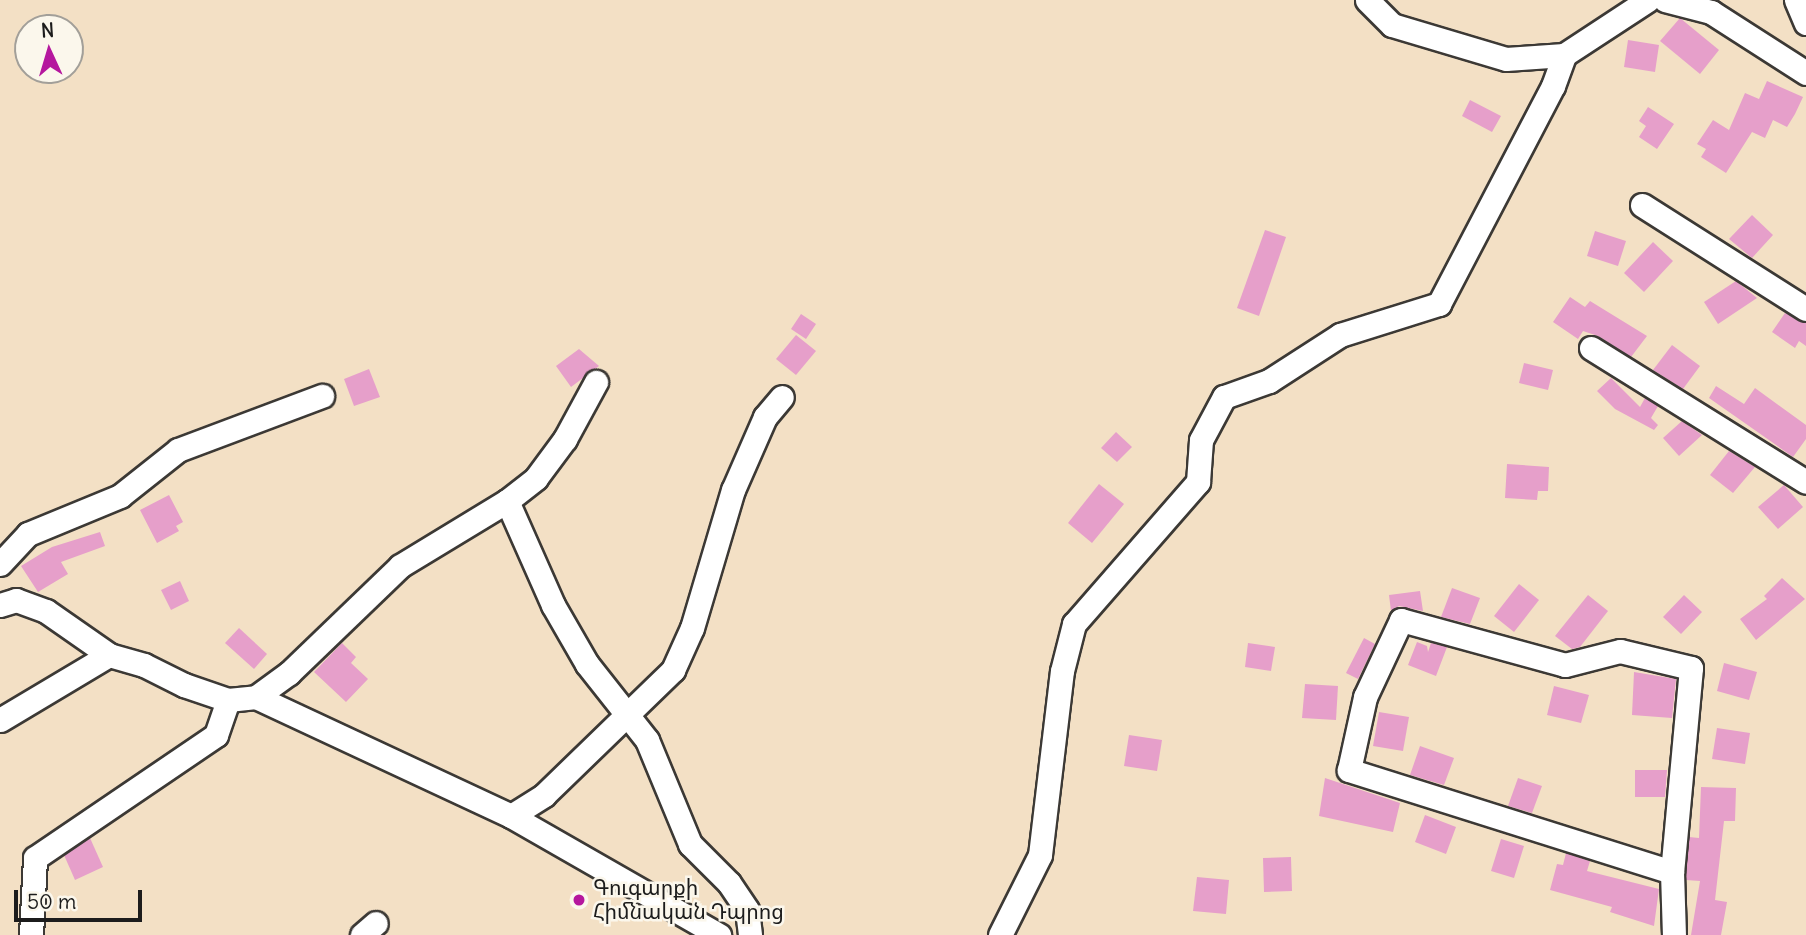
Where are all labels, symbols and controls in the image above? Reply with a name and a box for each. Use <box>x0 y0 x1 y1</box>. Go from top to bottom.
north arrow <box>14 14 84 84</box>
text: N <box>40 18 55 42</box>
place label: Գուգարքի Հիմնական Դպրոց <box>593 875 784 925</box>
scale bar <box>18 876 145 920</box>
text: 50 m <box>27 888 76 915</box>
marker: Գուգարքի Հիմնական Դպրոց <box>571 892 587 908</box>

